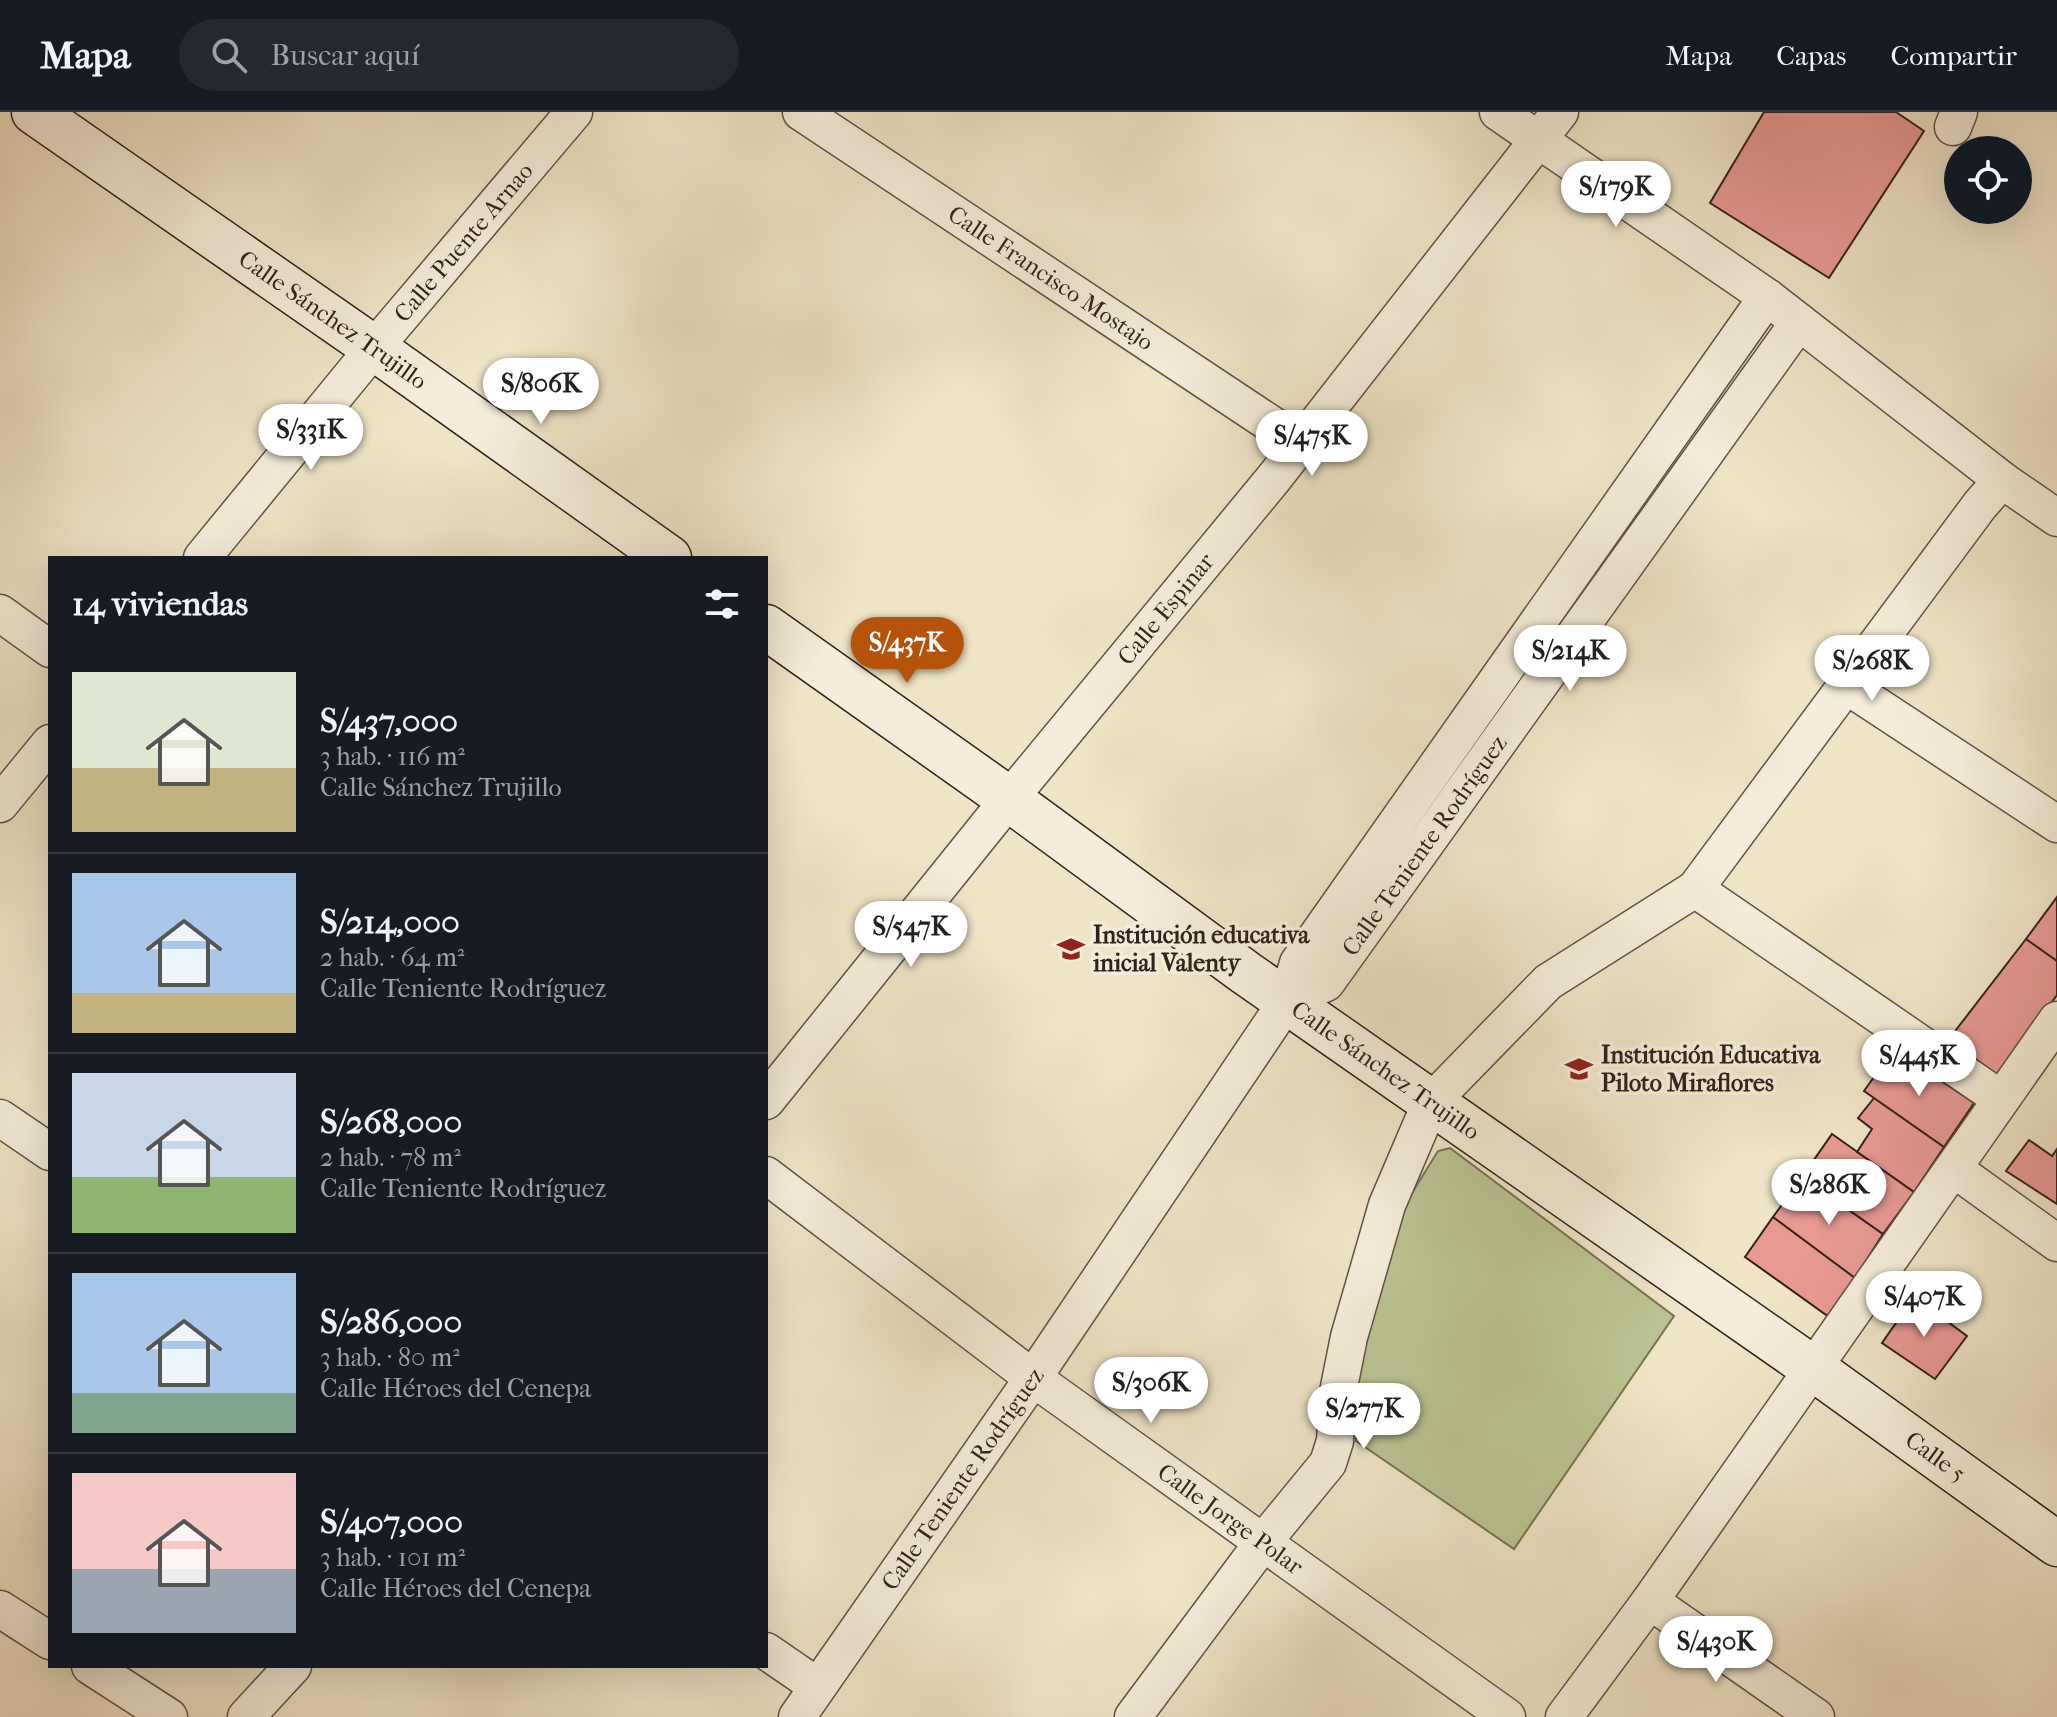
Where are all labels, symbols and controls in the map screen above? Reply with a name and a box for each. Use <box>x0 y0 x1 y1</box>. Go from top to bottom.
search box <box>179 19 739 91</box>
text: Mapa <box>40 33 131 78</box>
icon: search <box>207 33 251 77</box>
text: Buscar aquí <box>271 38 420 73</box>
text: Mapa <box>1665 39 1732 72</box>
text: Capas <box>1776 39 1846 72</box>
text: Compartir <box>1890 39 2017 72</box>
map controls <box>1944 136 2032 224</box>
button: locate <box>1944 136 2032 224</box>
street label: Calle Puente Arnao <box>388 157 539 328</box>
pin: S/179K <box>1551 161 1681 229</box>
text: S/179K <box>1579 171 1653 202</box>
street label: Calle Francisco Mostajo <box>943 200 1159 356</box>
street label: Calle Sánchez Trujillo <box>233 244 432 395</box>
pin: S/806K <box>476 358 606 426</box>
text: S/806K <box>501 368 581 399</box>
pin: S/331K <box>246 404 376 472</box>
pin: S/475K <box>1247 410 1377 478</box>
text: S/331K <box>276 414 346 445</box>
text: S/475K <box>1274 420 1350 451</box>
street label: Calle Espinar <box>1112 547 1221 670</box>
icon: filters <box>700 582 744 626</box>
text: 14 viviendas <box>72 584 248 624</box>
pin: S/437K <box>842 617 972 685</box>
pin: S/214K <box>1505 625 1635 693</box>
text: S/437K <box>869 627 945 658</box>
text: S/214K <box>1532 635 1608 666</box>
pin: S/268K <box>1807 635 1937 703</box>
text: S/268K <box>1832 645 1912 676</box>
text: S/437,000 <box>320 701 458 741</box>
icon: home <box>136 704 232 800</box>
street label: Calle Teniente Rodríguez <box>1336 730 1513 961</box>
text: 3 hab. · 116 m² <box>320 741 465 772</box>
text: Calle Sánchez Trujillo <box>320 772 562 803</box>
pin: S/547K <box>846 901 976 969</box>
text: S/214,000 <box>320 902 460 942</box>
icon: home <box>136 905 232 1001</box>
text: S/547K <box>872 911 950 942</box>
place label: Institución educativa inicial Valenty <box>1092 921 1310 977</box>
school or university icon: Institución educativa inicial Valenty <box>1056 934 1086 964</box>
text: 2 hab. · 64 m² <box>320 942 464 973</box>
text: Calle Teniente Rodríguez <box>320 973 606 1004</box>
street label: Calle Sánchez Trujillo <box>1286 995 1485 1146</box>
pin: S/445K <box>1854 1030 1984 1098</box>
text: S/445K <box>1879 1040 1959 1071</box>
place label: Institución Educativa Piloto Miraflores <box>1601 1041 1821 1097</box>
school or university icon: Institución Educativa Piloto Miraflores <box>1564 1054 1594 1084</box>
text: S/268,000 <box>320 1102 462 1142</box>
icon: home <box>136 1105 232 1201</box>
text: 2 hab. · 78 m² <box>320 1142 461 1173</box>
pin: S/286K <box>1764 1159 1894 1227</box>
text: S/286K <box>1789 1169 1869 1200</box>
text: Calle Teniente Rodríguez <box>320 1173 606 1204</box>
pin: S/407K <box>1859 1271 1989 1339</box>
text: S/407K <box>1884 1281 1964 1312</box>
text: S/286,000 <box>320 1302 462 1342</box>
icon: home <box>136 1305 232 1401</box>
text: 3 hab. · 80 m² <box>320 1342 460 1373</box>
pin: S/306K <box>1086 1357 1216 1425</box>
street label: Calle Teniente Rodríguez <box>876 1362 1050 1596</box>
text: S/306K <box>1112 1367 1190 1398</box>
text: Calle Héroes del Cenepa <box>320 1373 591 1404</box>
pin: S/277K <box>1299 1383 1429 1451</box>
text: S/277K <box>1325 1393 1403 1424</box>
street label: Calle 5 <box>1900 1425 1971 1488</box>
street label: Calle Jorge Polar <box>1152 1458 1309 1581</box>
text: S/407,000 <box>320 1502 463 1542</box>
icon: home <box>136 1505 232 1601</box>
text: 3 hab. · 101 m² <box>320 1542 465 1573</box>
text: Calle Héroes del Cenepa <box>320 1573 591 1604</box>
pin: S/430K <box>1651 1616 1781 1684</box>
text: S/430K <box>1677 1626 1755 1657</box>

